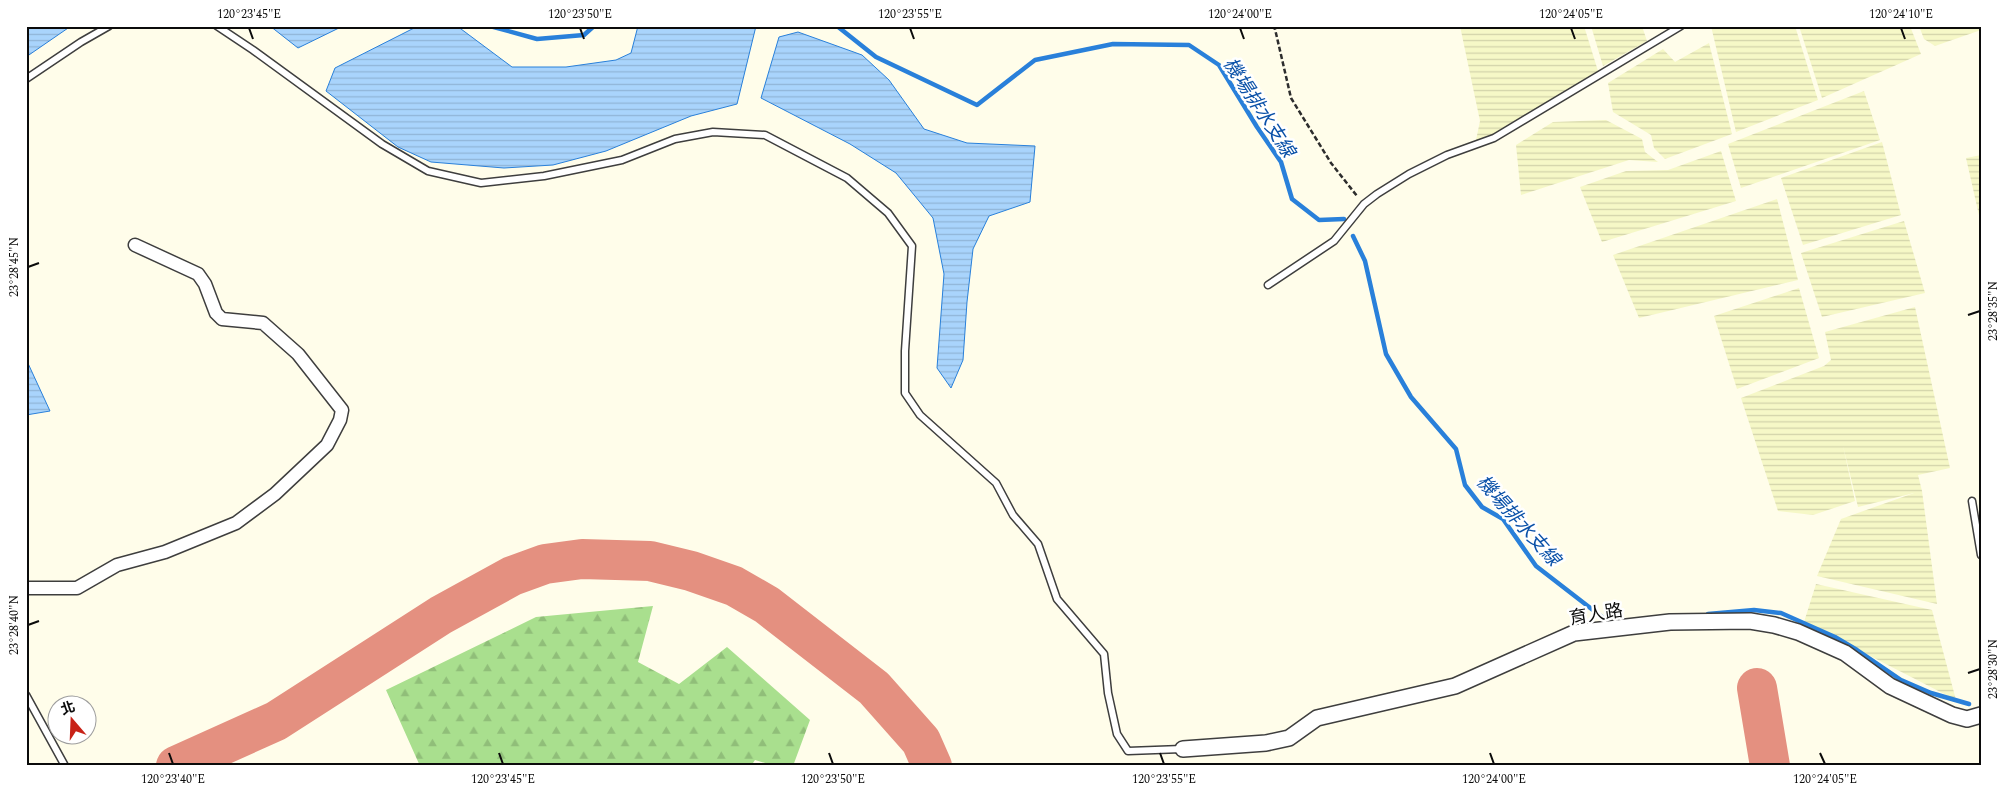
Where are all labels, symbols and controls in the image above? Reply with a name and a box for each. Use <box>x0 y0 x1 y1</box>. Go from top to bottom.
text: 120°23'45"E <box>217 5 281 24</box>
text: 120°23'50"E <box>548 5 612 24</box>
text: 120°23'55"E <box>878 5 942 24</box>
text: 120°24'00"E <box>1208 5 1272 24</box>
text: 120°24'05"E <box>1539 5 1603 24</box>
text: 120°24'10"E <box>1869 5 1933 24</box>
water label: 機場排水支線 <box>1216 52 1303 165</box>
text: 23°28'45"N <box>5 237 24 297</box>
text: 23°28'35"N <box>1984 281 2003 341</box>
water label: 機場排水支線 <box>1469 469 1568 575</box>
text: 23°28'40"N <box>5 595 24 655</box>
street label: 育人路 <box>1567 597 1625 632</box>
text: 23°28'30"N <box>1984 639 2003 699</box>
north arrow <box>48 694 98 744</box>
text: 北 <box>58 696 78 720</box>
text: 120°23'40"E <box>141 770 205 789</box>
text: 120°23'45"E <box>471 770 535 789</box>
text: 120°23'50"E <box>801 770 865 789</box>
text: 120°23'55"E <box>1132 770 1196 789</box>
text: 120°24'00"E <box>1462 770 1526 789</box>
text: 120°24'05"E <box>1793 770 1857 789</box>

